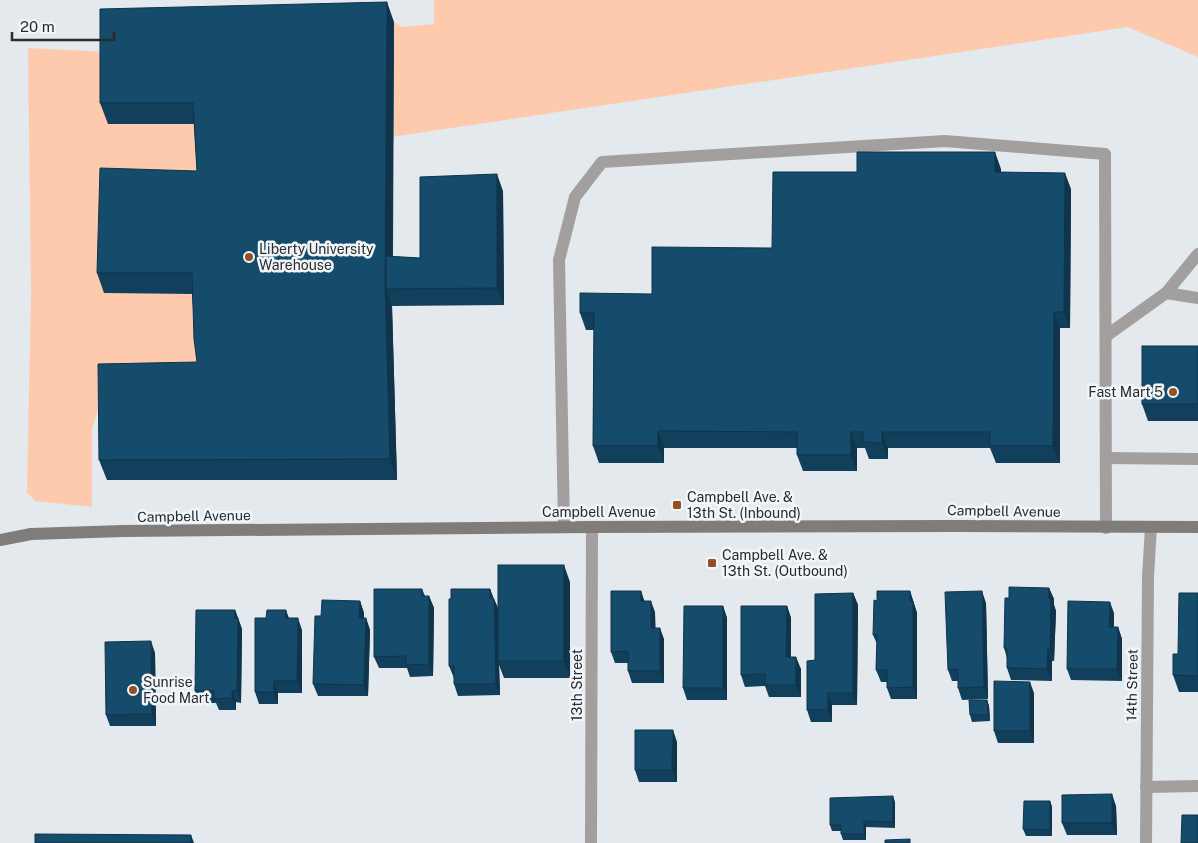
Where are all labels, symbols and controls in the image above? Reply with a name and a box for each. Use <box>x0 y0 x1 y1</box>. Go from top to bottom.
scale bar <box>12 10 115 42</box>
text: 20 m <box>20 18 55 35</box>
place label: Liberty University Warehouse <box>259 241 374 273</box>
marker: Liberty University Warehouse <box>243 251 255 263</box>
place label: Fast Mart 5 <box>1088 384 1163 400</box>
marker: Fast Mart 5 <box>1167 386 1179 398</box>
place label: Campbell Ave. & 13th St. (Inbound) <box>687 489 801 521</box>
marker: Campbell Ave. & 13th St. (Inbound) <box>671 499 683 511</box>
street label: Campbell Avenue <box>947 502 1061 520</box>
street label: Campbell Avenue <box>542 504 656 520</box>
street label: Campbell Avenue <box>137 507 251 525</box>
place label: Campbell Ave. & 13th St. (Outbound) <box>722 547 848 579</box>
marker: Campbell Ave. & 13th St. (Outbound) <box>706 557 718 569</box>
street label: 13th Street <box>569 649 585 721</box>
street label: 14th Street <box>1123 649 1141 721</box>
place label: Sunrise Food Mart <box>143 674 210 706</box>
marker: Sunrise Food Mart <box>127 684 139 696</box>

